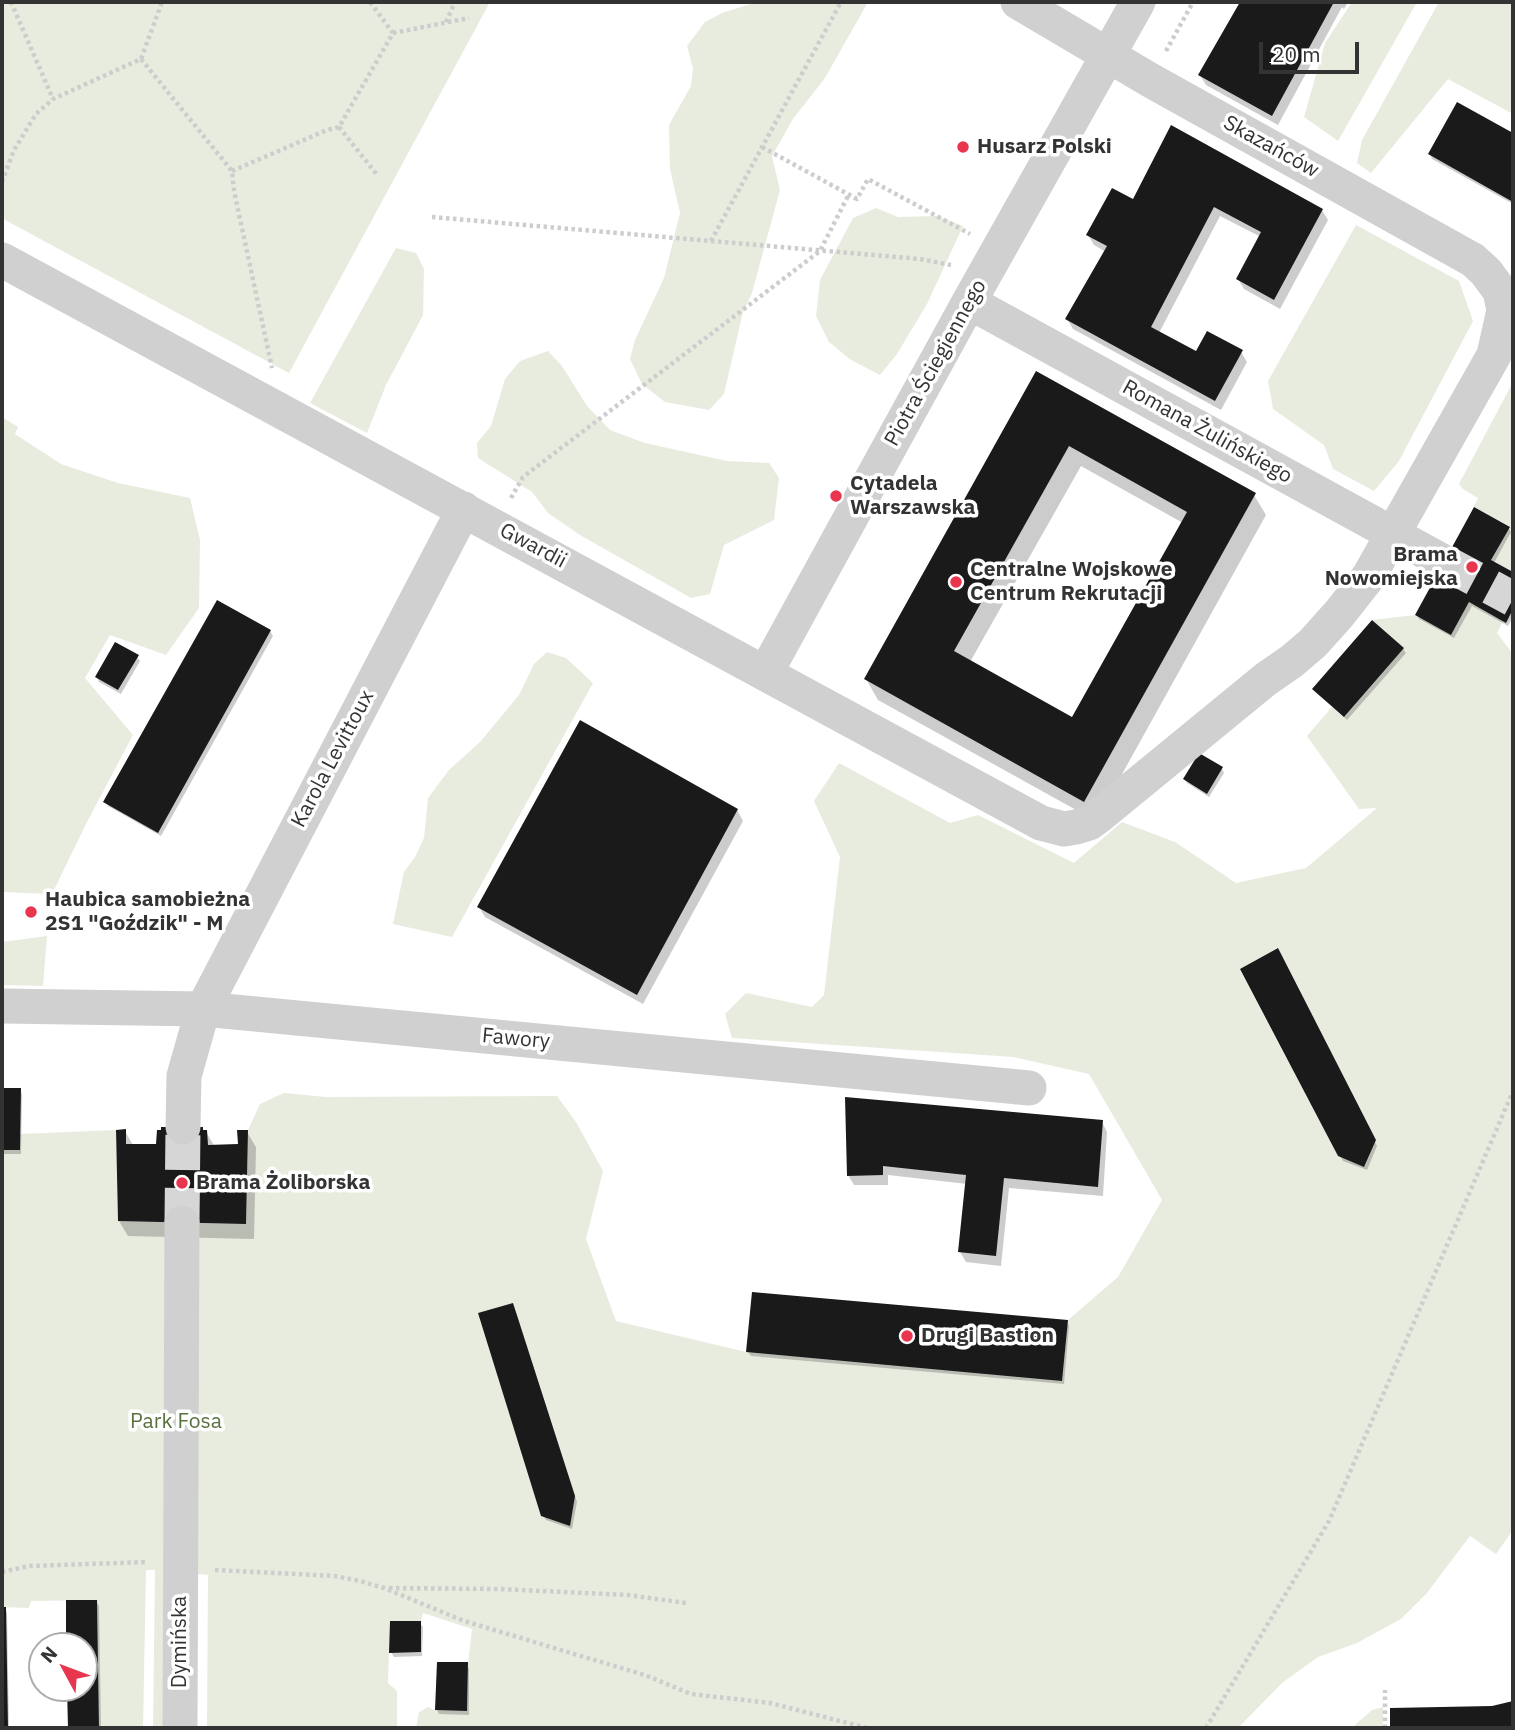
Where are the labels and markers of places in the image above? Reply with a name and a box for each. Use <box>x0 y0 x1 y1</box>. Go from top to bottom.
place label: Husarz Polski <box>977 134 1112 160</box>
marker: Husarz Polski <box>955 139 971 155</box>
place label: Cytadela Warszawska <box>850 471 976 521</box>
marker: Cytadela Warszawska <box>828 488 844 504</box>
place label: Brama Nowomiejska <box>1325 542 1458 592</box>
place label: Centralne Wojskowe Centrum Rekrutacji <box>970 557 1173 607</box>
marker: Brama Nowomiejska <box>1464 559 1480 575</box>
marker: Centralne Wojskowe Centrum Rekrutacji <box>948 574 964 590</box>
place label: Haubica samobieżna 2S1 "Goździk" - M <box>45 887 250 937</box>
marker: Haubica samobieżna 2S1 "Goździk" - M <box>23 904 39 920</box>
place label: Brama Żoliborska <box>196 1170 370 1196</box>
marker: Brama Żoliborska <box>174 1175 190 1191</box>
place label: Drugi Bastion <box>921 1323 1054 1349</box>
marker: Drugi Bastion <box>899 1328 915 1344</box>

